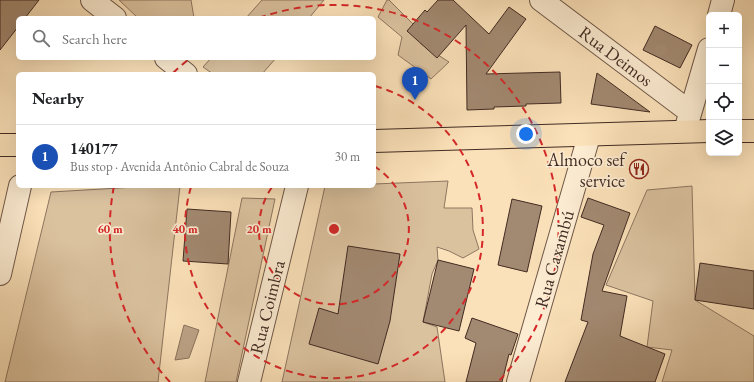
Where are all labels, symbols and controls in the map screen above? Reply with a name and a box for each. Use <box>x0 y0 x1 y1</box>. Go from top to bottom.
map controls <box>706 12 742 156</box>
button: + <box>706 12 742 48</box>
search box <box>16 16 376 60</box>
street label: Rua Deimos <box>574 21 658 91</box>
icon: search <box>30 27 52 49</box>
text: Search here <box>62 29 127 48</box>
button: − <box>706 48 742 84</box>
pin: 1 <box>402 67 428 100</box>
button: locate <box>706 84 742 120</box>
text: Nearby <box>32 87 84 109</box>
button: layers <box>706 120 742 156</box>
your location <box>516 124 536 144</box>
text: 140177 <box>70 139 118 158</box>
text: 1 <box>42 148 48 165</box>
text: 30 m <box>335 148 360 165</box>
place label: Almoco sef service <box>546 148 627 192</box>
text: Bus stop · Avenida Antônio Cabral de Souza <box>70 158 289 175</box>
restaurant icon: Almoco sef service <box>628 158 650 180</box>
street label: Rua Caxambú <box>529 207 579 310</box>
text: 60 m <box>97 221 123 237</box>
text: 40 m <box>172 221 198 237</box>
text: 20 m <box>246 221 272 237</box>
centre of rings <box>327 222 341 236</box>
street label: Rua Coimbra <box>244 257 290 356</box>

